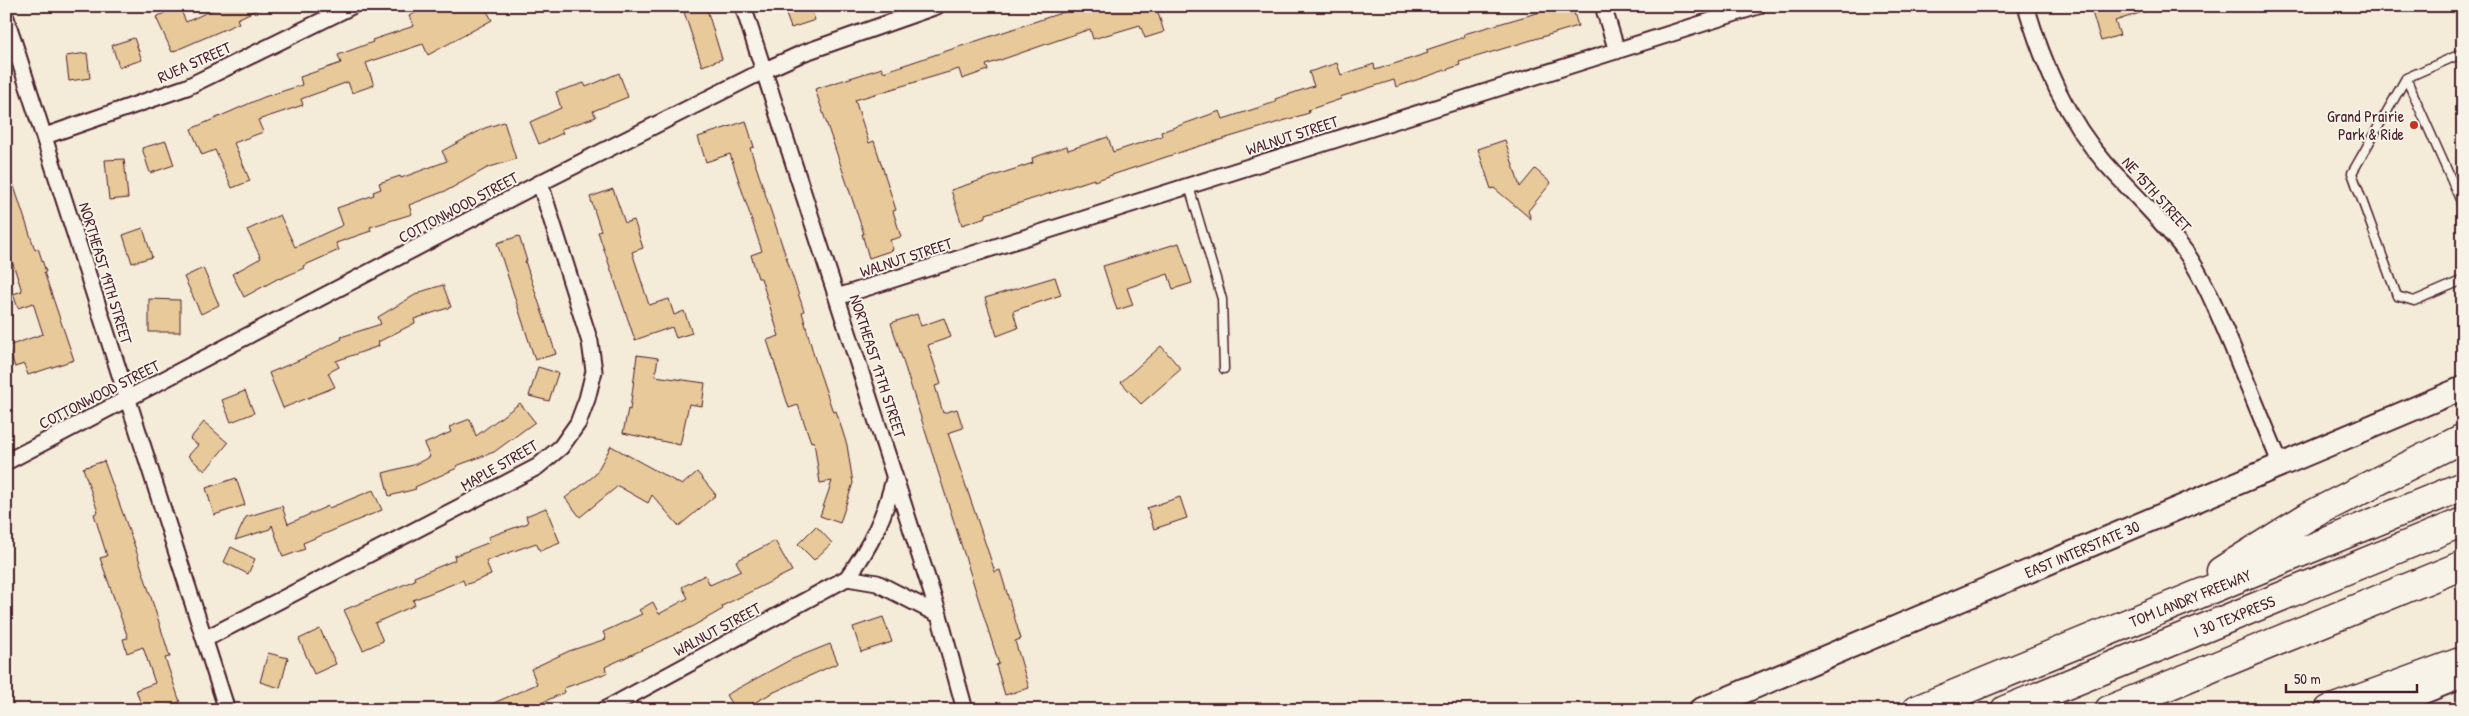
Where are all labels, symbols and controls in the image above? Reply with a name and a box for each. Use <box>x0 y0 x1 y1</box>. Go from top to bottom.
street label: RUEA STREET <box>154 36 235 88</box>
place label: Grand Prairie Park & Ride <box>2327 105 2405 145</box>
street label: WALNUT STREET <box>1243 110 1341 160</box>
marker: Grand Prairie Park & Ride <box>2408 119 2420 131</box>
street label: NE 15TH STREET <box>2117 152 2197 237</box>
street label: COTTONWOOD STREET <box>394 166 522 248</box>
street label: NORTHEAST 19TH STREET <box>74 199 138 347</box>
street label: WALNUT STREET <box>857 232 955 282</box>
street label: NORTHEAST 17TH STREET <box>844 292 912 441</box>
street label: COTTONWOOD STREET <box>35 354 164 434</box>
street label: MAPLE STREET <box>456 434 542 496</box>
street label: EAST INTERSTATE 30 <box>2021 515 2143 583</box>
street label: TOM LANDRY FREEWAY <box>2126 564 2254 632</box>
street label: I 30 TEXPRESS <box>2190 589 2279 642</box>
street label: WALNUT STREET <box>670 597 765 661</box>
scale bar <box>2286 661 2418 693</box>
text: 50 m <box>2294 668 2321 689</box>

